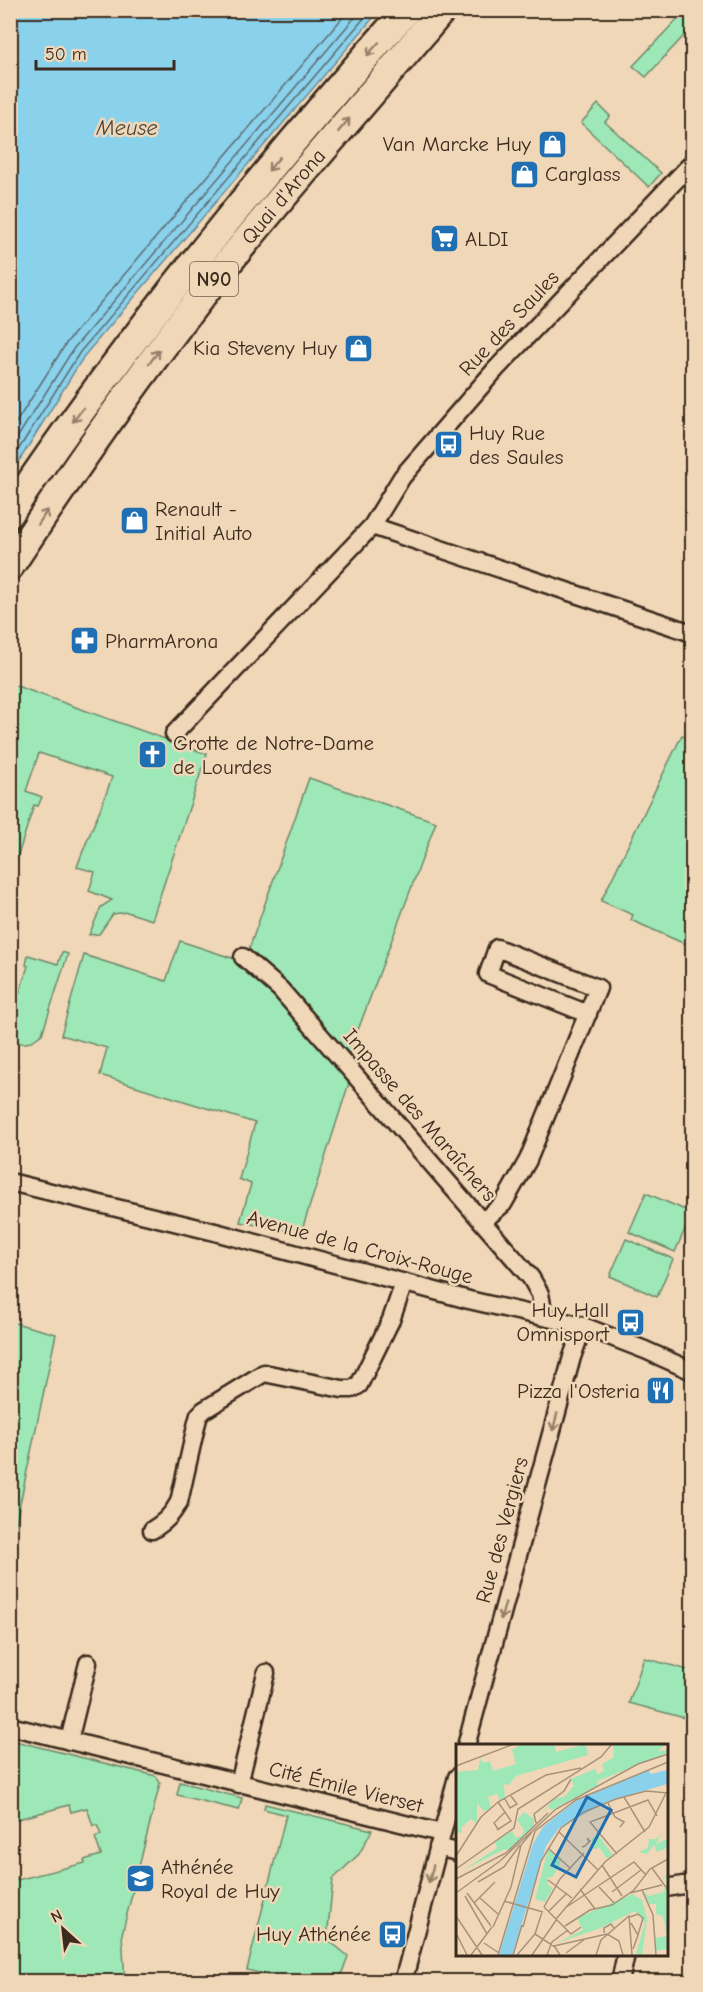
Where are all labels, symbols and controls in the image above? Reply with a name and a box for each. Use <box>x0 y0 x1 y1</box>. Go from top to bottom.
scale bar <box>36 33 174 71</box>
one-way arrow <box>366 41 380 56</box>
text: 50 m <box>45 44 87 65</box>
water label: Meuse <box>95 115 158 141</box>
one-way arrow <box>337 118 351 133</box>
shop icon: Van Marcke Huy <box>536 128 568 160</box>
place label: Van Marcke Huy <box>383 132 532 156</box>
street label: Quai d'Arona <box>236 144 330 249</box>
one-way arrow <box>267 156 281 171</box>
shop icon: Carglass <box>508 158 540 190</box>
place label: Carglass <box>545 162 620 186</box>
supermarket icon: ALDI <box>428 223 460 255</box>
place label: ALDI <box>465 227 509 251</box>
road number: N90 <box>190 262 238 296</box>
street label: Rue des Saules <box>454 265 564 381</box>
shop icon: Kia Steveny Huy <box>342 332 374 364</box>
place label: Kia Steveny Huy <box>193 336 338 360</box>
one-way arrow <box>148 350 161 366</box>
one-way arrow <box>72 407 85 423</box>
place label: Huy Rue des Saules <box>469 421 563 469</box>
bus stop icon: Huy Rue des Saules <box>432 429 464 461</box>
place label: Renault - Initial Auto <box>155 497 252 545</box>
shop icon: Renault - Initial Auto <box>118 505 150 537</box>
one-way arrow <box>37 509 49 526</box>
pharmacy icon: PharmArona <box>68 625 100 657</box>
place label: PharmArona <box>105 629 218 653</box>
place label: Grotte de Notre-Dame de Lourdes <box>173 731 374 779</box>
church icon: Grotte de Notre-Dame de Lourdes <box>136 739 168 771</box>
street label: Impasse des Maraîchers <box>338 1024 502 1206</box>
street label: Avenue de la Croix-Rouge <box>244 1205 476 1289</box>
place label: Huy Hall Omnisport <box>516 1298 610 1346</box>
bus stop icon: Huy Hall Omnisport <box>614 1306 646 1338</box>
restaurant icon: Pizza l'Osteria <box>645 1375 677 1407</box>
place label: Pizza l'Osteria <box>517 1379 640 1403</box>
one-way arrow <box>548 1413 560 1432</box>
street label: Rue des Vergiers <box>471 1454 533 1606</box>
one-way arrow <box>497 1601 508 1620</box>
inset map <box>456 1744 667 1956</box>
street label: Cité Émile Vierset <box>267 1756 426 1818</box>
place label: Athénée Royal de Huy <box>161 1855 280 1903</box>
school or university icon: Athénée Royal de Huy <box>124 1863 156 1895</box>
one-way arrow <box>424 1864 436 1883</box>
north arrow <box>33 1899 93 1959</box>
text: N <box>48 1906 65 1927</box>
bus stop icon: Huy Athénée <box>376 1918 408 1950</box>
place label: Huy Athénée <box>256 1922 371 1946</box>

